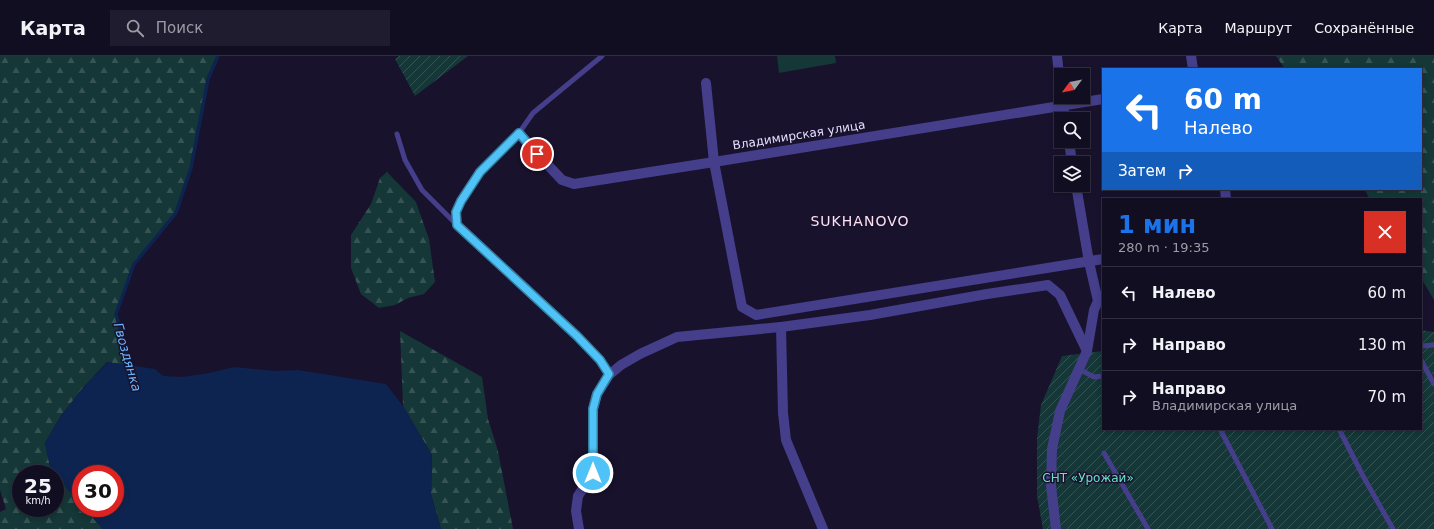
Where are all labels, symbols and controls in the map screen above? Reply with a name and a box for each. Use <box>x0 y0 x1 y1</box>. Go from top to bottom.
search box <box>110 10 390 46</box>
text: Карта <box>20 17 86 39</box>
icon: search <box>124 17 146 39</box>
text: Поиск <box>156 19 203 37</box>
text: Карта <box>1158 20 1202 36</box>
text: Маршрут <box>1224 20 1292 36</box>
text: Сохранённые <box>1314 20 1414 36</box>
north arrow <box>1054 68 1090 104</box>
map controls <box>1054 68 1090 192</box>
text: 60 m <box>1184 83 1262 116</box>
icon: left <box>1118 84 1170 136</box>
button: search <box>1054 112 1090 148</box>
text: Налево <box>1184 117 1253 138</box>
street label: Владимирская улица <box>732 118 866 152</box>
pin <box>520 137 554 171</box>
icon: arrive <box>526 143 548 165</box>
button: layers <box>1054 156 1090 192</box>
icon: right <box>1174 160 1196 182</box>
text: Затем <box>1118 162 1166 180</box>
text: 1 мин <box>1118 211 1196 239</box>
button: close <box>1364 211 1406 253</box>
district label: SUKHANOVO <box>810 213 910 229</box>
text: 280 m · 19:35 <box>1118 240 1209 255</box>
icon: left <box>1118 282 1140 304</box>
text: Налево <box>1152 284 1216 302</box>
text: 60 m <box>1368 284 1406 302</box>
water label: Гвоздянка <box>111 321 145 393</box>
icon: right <box>1118 334 1140 356</box>
text: Направо <box>1152 336 1226 354</box>
text: 130 m <box>1358 336 1406 354</box>
text: Направо <box>1152 380 1226 398</box>
icon: right <box>1118 386 1140 408</box>
text: 70 m <box>1368 388 1406 406</box>
text: Владимирская улица <box>1152 398 1297 413</box>
position arrow <box>572 452 614 494</box>
speed limit sign: 30 <box>72 465 124 517</box>
park label: СНТ «Урожай» <box>1042 471 1134 485</box>
text: 25 <box>24 474 52 498</box>
text: km/h <box>25 495 51 506</box>

